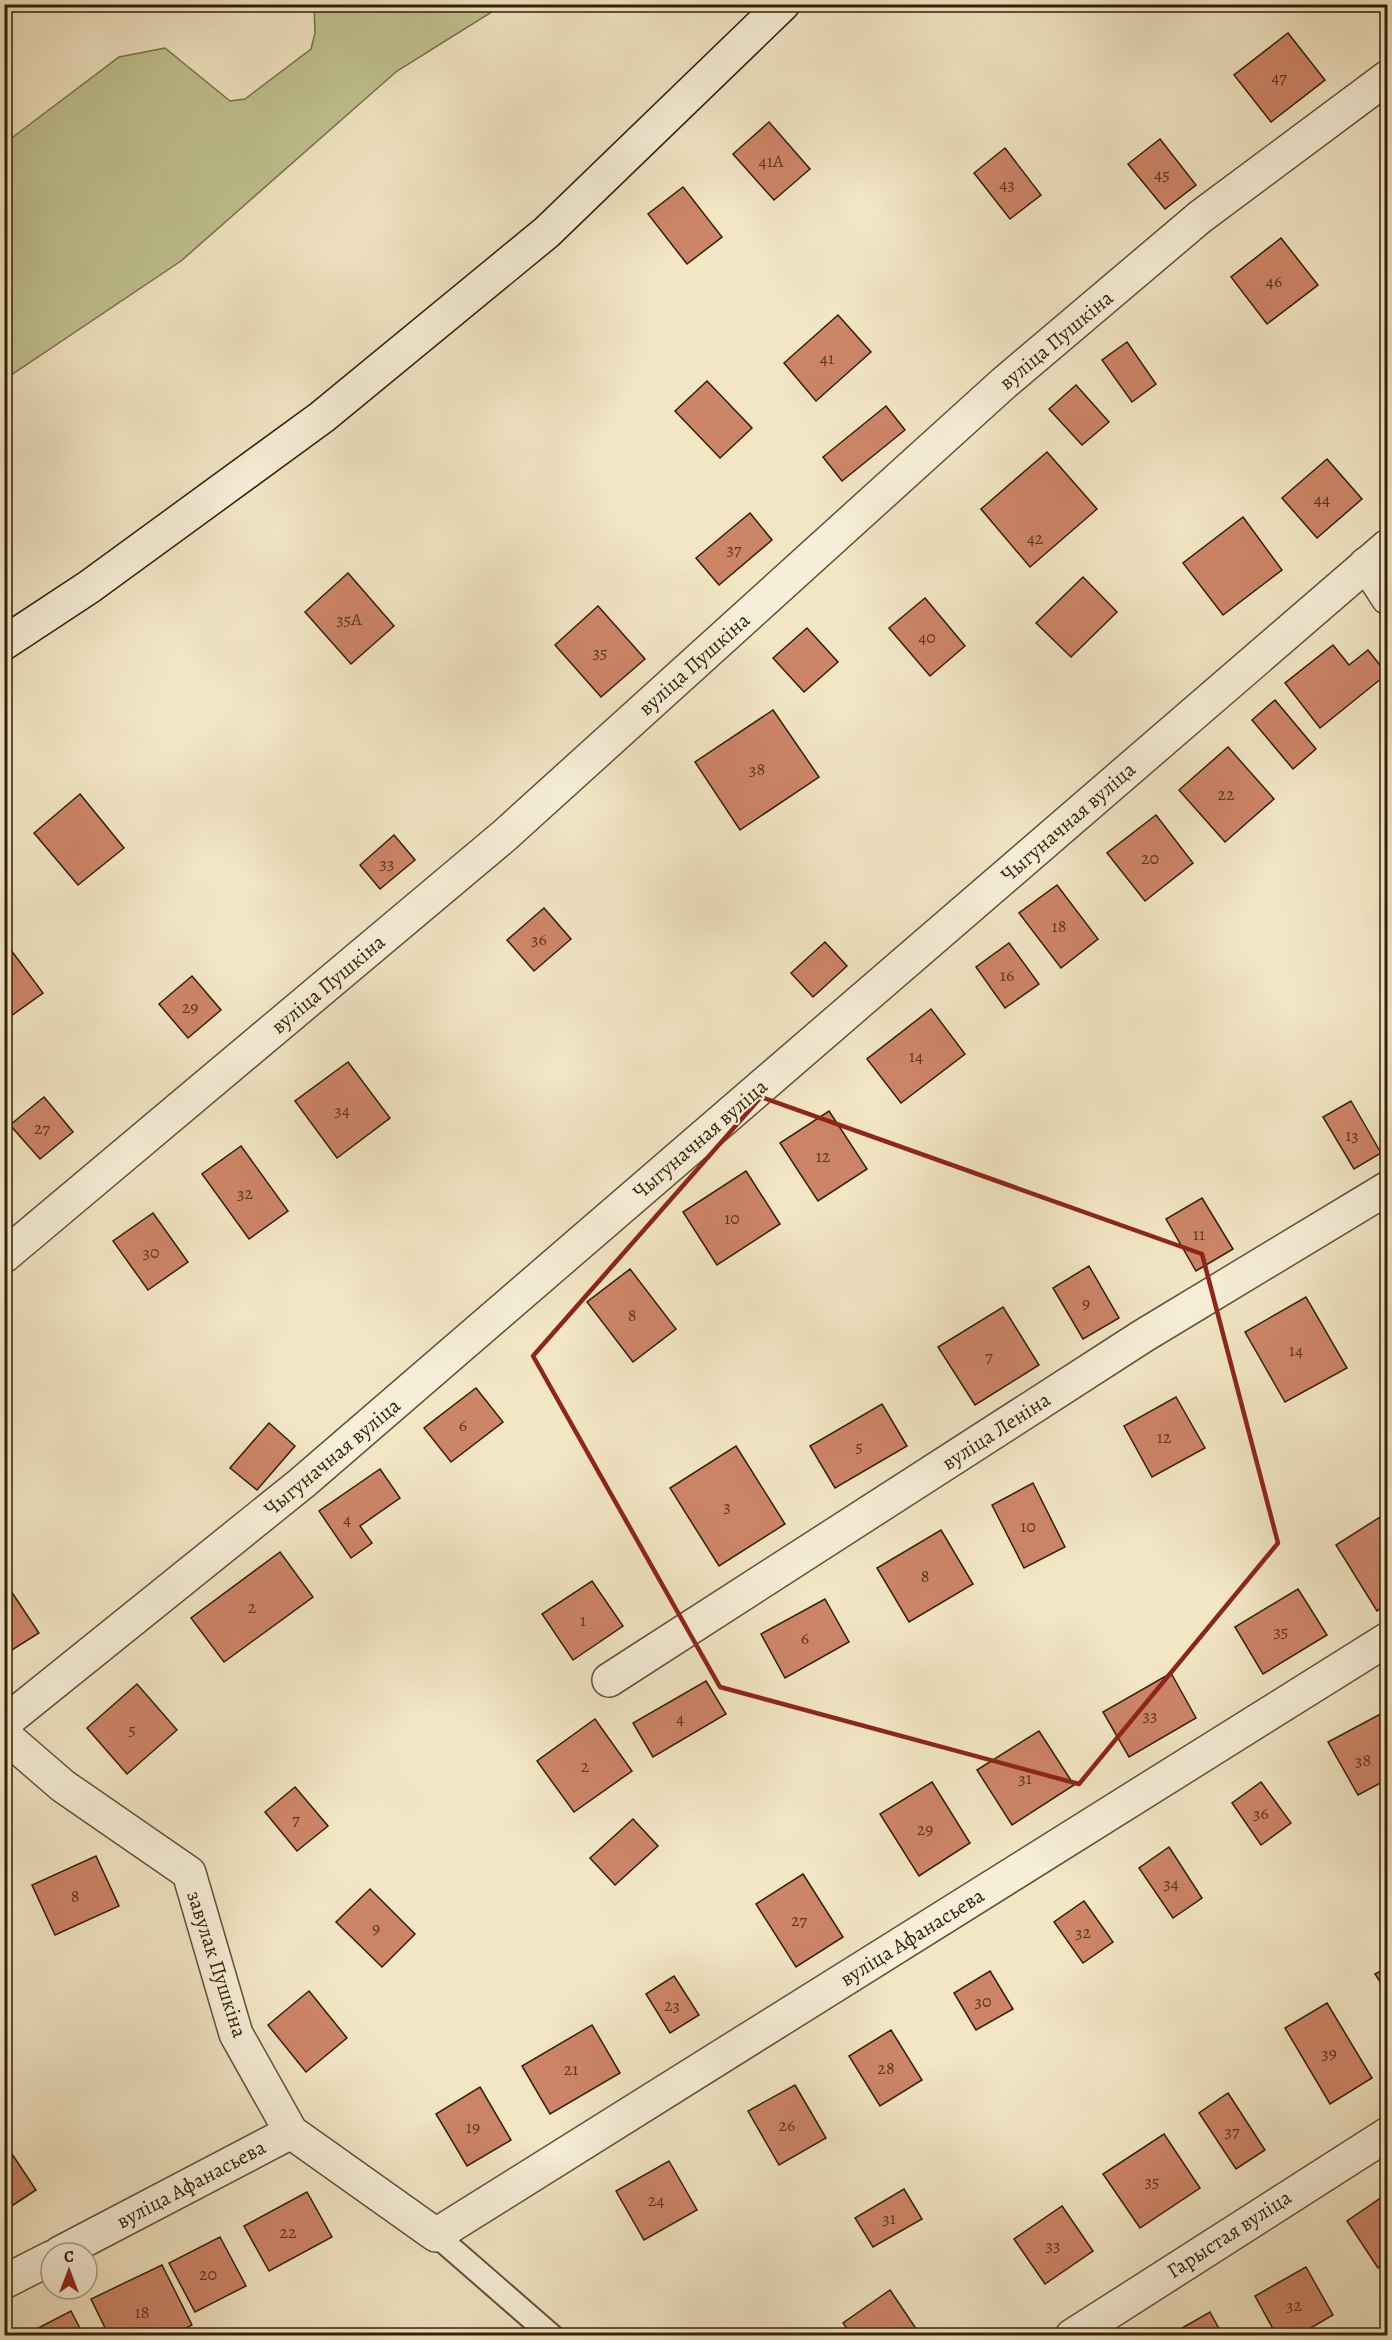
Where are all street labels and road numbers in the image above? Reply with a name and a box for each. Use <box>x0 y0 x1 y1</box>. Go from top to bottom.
street label: вуліца Пушкіна <box>993 284 1119 396</box>
street label: вуліца Пушкіна <box>632 606 756 722</box>
street label: Чыгуначная вуліца <box>995 755 1142 888</box>
street label: вуліца Пушкіна <box>265 928 391 1040</box>
street label: Чыгуначная вуліца <box>627 1072 774 1205</box>
street label: вуліца Леніна <box>936 1385 1056 1477</box>
street label: Чыгуначная вуліца <box>258 1391 406 1522</box>
street label: вуліца Афанасьева <box>835 1881 990 1993</box>
street label: завулак Пушкіна <box>180 1887 254 2041</box>
street label: вуліца Афанасьева <box>112 2133 271 2235</box>
street label: Гарыстая вуліца <box>1161 2183 1297 2285</box>

